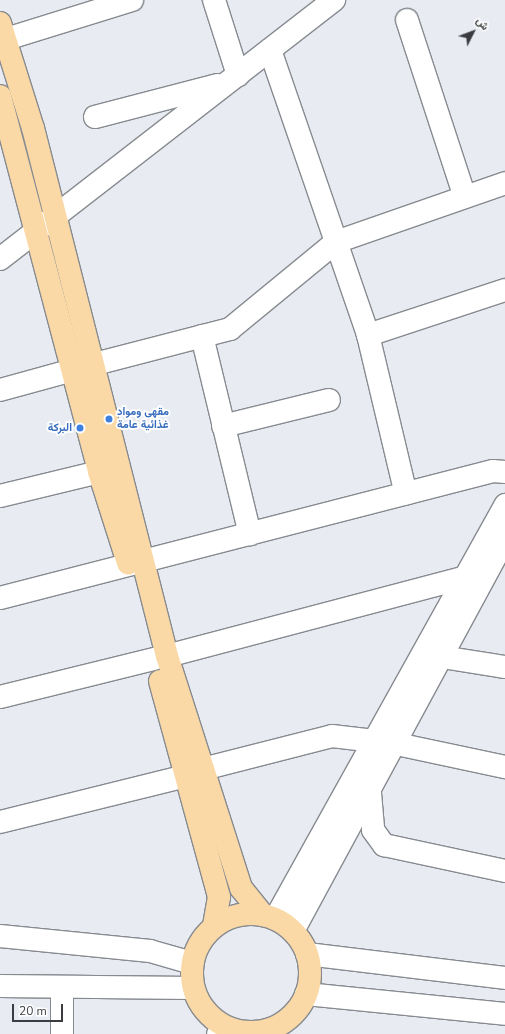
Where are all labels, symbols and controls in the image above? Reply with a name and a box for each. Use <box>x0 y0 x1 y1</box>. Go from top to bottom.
north arrow <box>453 12 493 52</box>
text: ش <box>472 14 492 34</box>
place label: مقهى ومواد غذائية عامة <box>117 406 169 432</box>
marker: مقهى ومواد غذائية عامة <box>104 414 114 424</box>
place label: البركة <box>48 421 72 435</box>
marker: البركة <box>75 423 85 433</box>
scale bar <box>14 996 65 1022</box>
text: 20 m <box>19 1003 47 1019</box>

